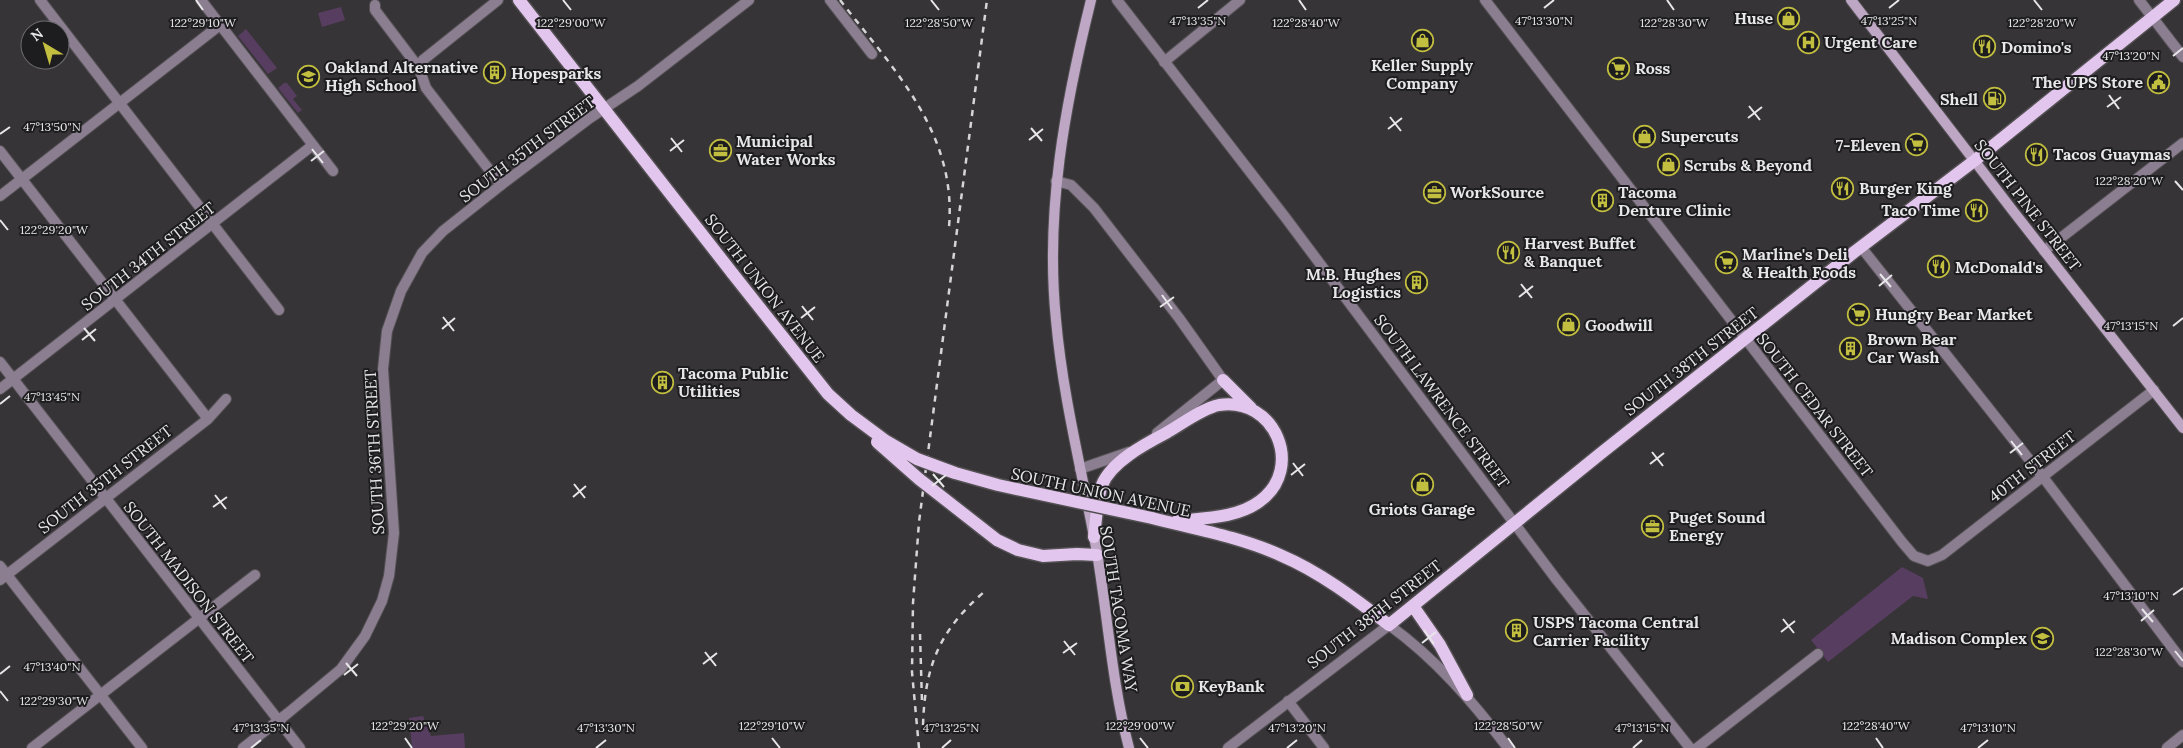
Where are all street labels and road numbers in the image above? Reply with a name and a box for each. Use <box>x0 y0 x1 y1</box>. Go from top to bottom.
street label: SOUTH 35TH STREET <box>455 91 599 207</box>
street label: SOUTH PINE STREET <box>1970 135 2086 275</box>
street label: SOUTH 34TH STREET <box>77 197 219 315</box>
street label: SOUTH UNION AVENUE <box>701 210 829 366</box>
street label: SOUTH 38TH STREET <box>1620 302 1762 420</box>
street label: SOUTH LAWRENCE STREET <box>1370 310 1514 492</box>
street label: SOUTH CEDAR STREET <box>1753 329 1877 481</box>
street label: SOUTH 36TH STREET <box>360 369 388 535</box>
street label: SOUTH 35TH STREET <box>34 420 176 538</box>
street label: 40TH STREET <box>1984 426 2080 506</box>
street label: SOUTH UNION AVENUE <box>1009 463 1193 521</box>
street label: SOUTH MADISON STREET <box>120 497 258 667</box>
street label: SOUTH TACOMA WAY <box>1096 524 1142 694</box>
street label: SOUTH 38TH STREET <box>1303 555 1445 673</box>

